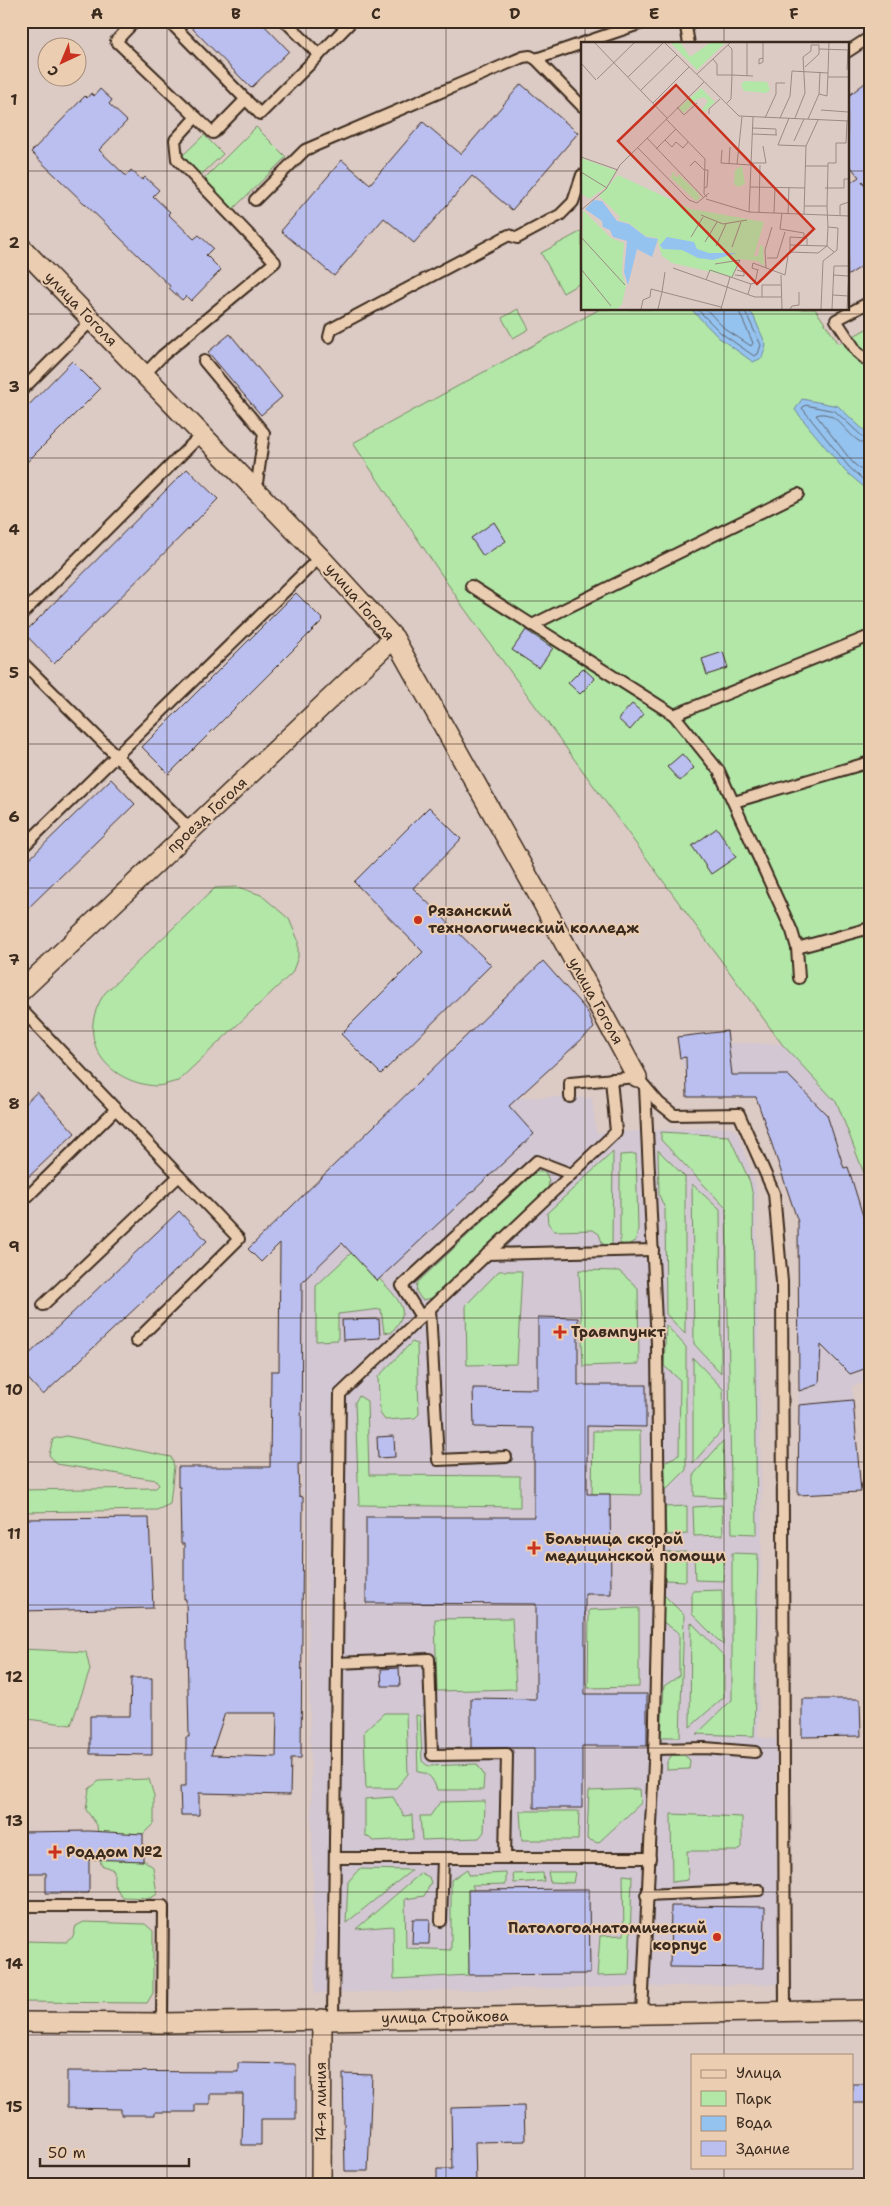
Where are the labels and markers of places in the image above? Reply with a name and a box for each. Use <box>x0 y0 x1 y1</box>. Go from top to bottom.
place label: Рязанский технологический колледж <box>428 901 639 938</box>
marker: Рязанский технологический колледж <box>412 914 424 926</box>
place label: Травмпункт <box>571 1322 666 1342</box>
marker: Травмпункт <box>553 1325 567 1339</box>
place label: Больница скорой медицинской помощи <box>545 1529 726 1566</box>
marker: Больница скорой медицинской помощи <box>527 1541 541 1555</box>
place label: Роддом №2 <box>66 1842 163 1862</box>
marker: Роддом №2 <box>48 1845 62 1859</box>
place label: Патологоанатомический корпус <box>508 1918 708 1955</box>
marker: Патологоанатомический корпус <box>711 1931 723 1943</box>

